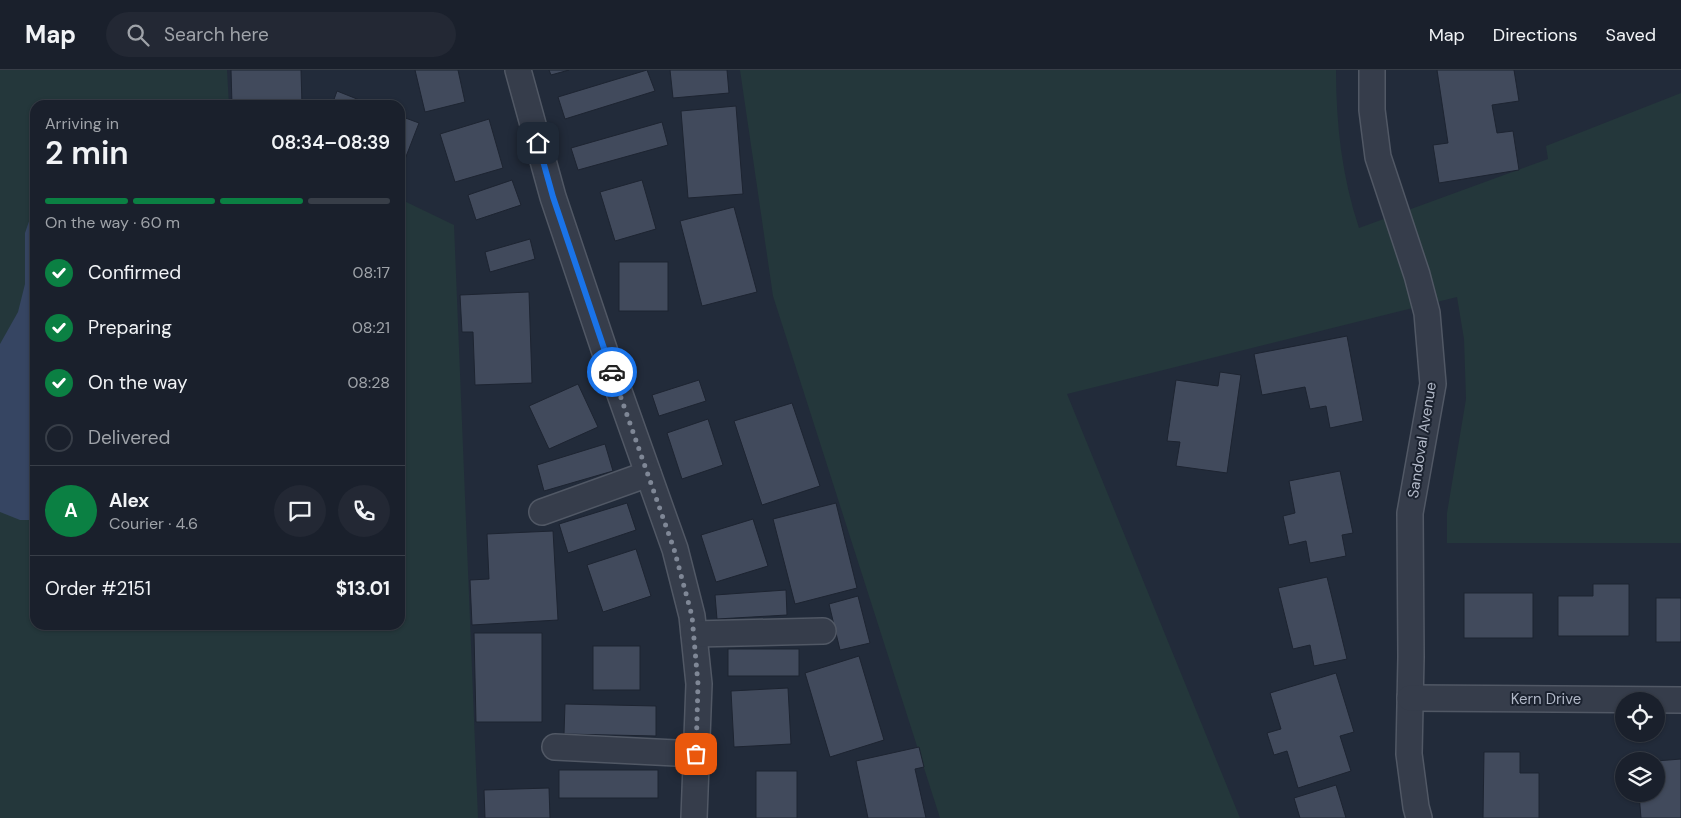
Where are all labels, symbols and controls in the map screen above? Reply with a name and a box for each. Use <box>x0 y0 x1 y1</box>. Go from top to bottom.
search box <box>106 12 456 57</box>
text: Map <box>25 19 76 50</box>
icon: search <box>124 21 152 49</box>
text: Search here <box>164 22 269 47</box>
text: Map <box>1429 23 1465 47</box>
text: Directions <box>1493 23 1578 47</box>
text: Saved <box>1606 23 1656 47</box>
text: Arriving in <box>45 113 119 134</box>
pin <box>517 122 559 164</box>
icon: home <box>524 129 552 157</box>
text: 08:34–08:39 <box>271 130 390 155</box>
text: 2 min <box>45 132 129 174</box>
text: On the way · 60 m <box>45 212 180 233</box>
icon: check <box>45 259 73 287</box>
text: Confirmed <box>88 260 181 285</box>
text: 08:17 <box>353 262 390 283</box>
icon: check <box>45 314 73 342</box>
text: Preparing <box>88 315 172 340</box>
text: 08:21 <box>352 317 390 338</box>
courier <box>587 347 637 397</box>
icon: car <box>598 358 626 386</box>
icon: check <box>45 369 73 397</box>
text: On the way <box>88 370 188 395</box>
text: 08:28 <box>347 372 390 393</box>
street label: Sandoval Avenue <box>1403 380 1441 500</box>
text: Delivered <box>88 425 170 450</box>
button: chat <box>274 485 326 537</box>
button: phone <box>338 485 390 537</box>
text: Alex <box>109 488 149 513</box>
text: A <box>64 498 78 523</box>
text: Courier · 4.6 <box>109 513 198 534</box>
text: Order #2151 <box>45 576 151 601</box>
text: $13.01 <box>336 576 390 601</box>
street label: Kern Drive <box>1511 689 1581 709</box>
map controls <box>1615 692 1665 802</box>
button: locate <box>1615 692 1665 742</box>
pin <box>675 733 717 775</box>
icon: bag <box>682 740 710 768</box>
button: layers <box>1615 752 1665 802</box>

